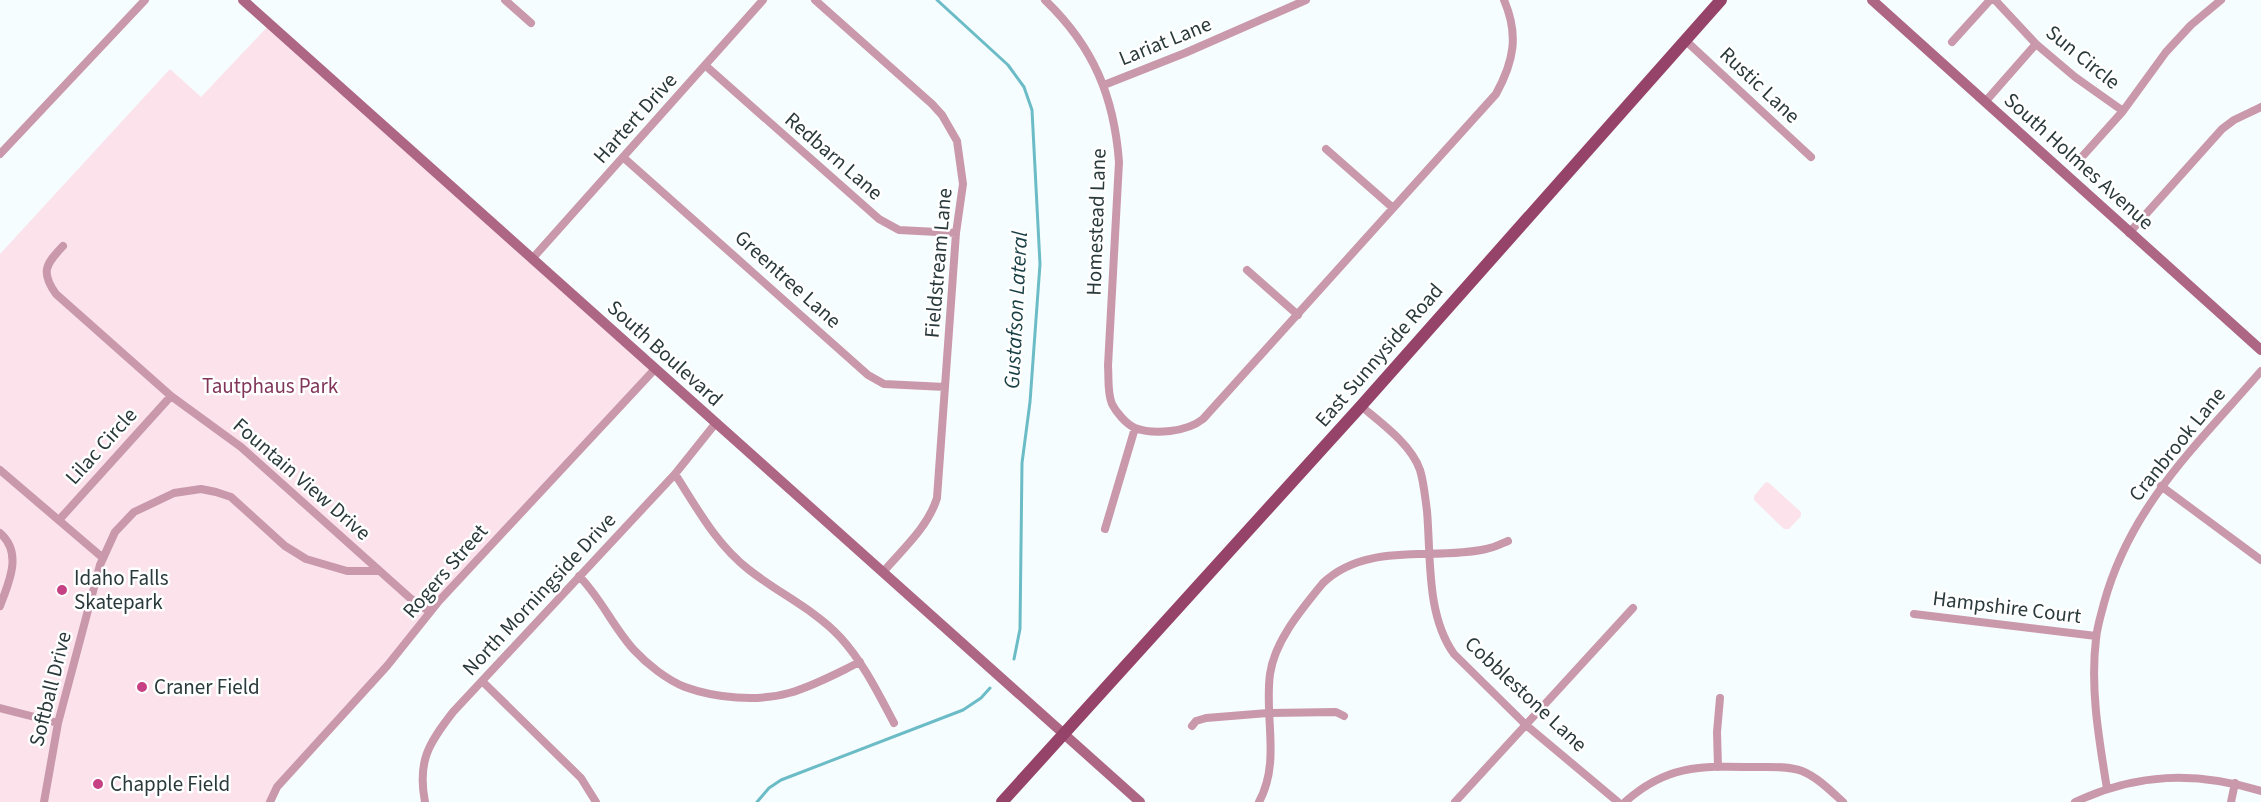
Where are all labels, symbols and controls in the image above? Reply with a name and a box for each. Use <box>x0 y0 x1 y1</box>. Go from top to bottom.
street label: Lariat Lane <box>1114 9 1216 73</box>
street label: Sun Circle <box>2039 18 2127 96</box>
street label: Rustic Lane <box>1713 40 1807 130</box>
street label: Hartert Drive <box>586 66 684 170</box>
street label: South Holmes Avenue <box>1997 85 2161 237</box>
street label: Redbarn Lane <box>778 105 890 207</box>
street label: Homestead Lane <box>1078 148 1114 296</box>
street label: Fieldstream Lane <box>916 187 960 339</box>
street label: Greentree Lane <box>728 223 848 335</box>
water label: Gustafson Lateral <box>996 230 1036 390</box>
street label: East Sunnyside Road <box>1308 276 1450 434</box>
street label: South Boulevard <box>601 293 729 413</box>
park label: Tautphaus Park <box>202 371 339 401</box>
street label: Cranbrook Lane <box>2121 380 2233 508</box>
street label: Lilac Circle <box>58 401 144 491</box>
street label: Fountain View Drive <box>227 411 377 547</box>
street label: North Morningside Drive <box>455 506 623 682</box>
street label: Rogers Street <box>395 517 495 625</box>
place label: Idaho Falls Skatepark <box>74 563 169 617</box>
marker: Idaho Falls Skatepark <box>55 583 69 597</box>
street label: Hampshire Court <box>1931 583 2083 631</box>
street label: Softball Drive <box>21 628 79 750</box>
street label: Cobblestone Lane <box>1458 629 1594 759</box>
place label: Craner Field <box>154 672 260 702</box>
marker: Craner Field <box>135 680 149 694</box>
place label: Chapple Field <box>110 769 230 799</box>
marker: Chapple Field <box>91 777 105 791</box>

